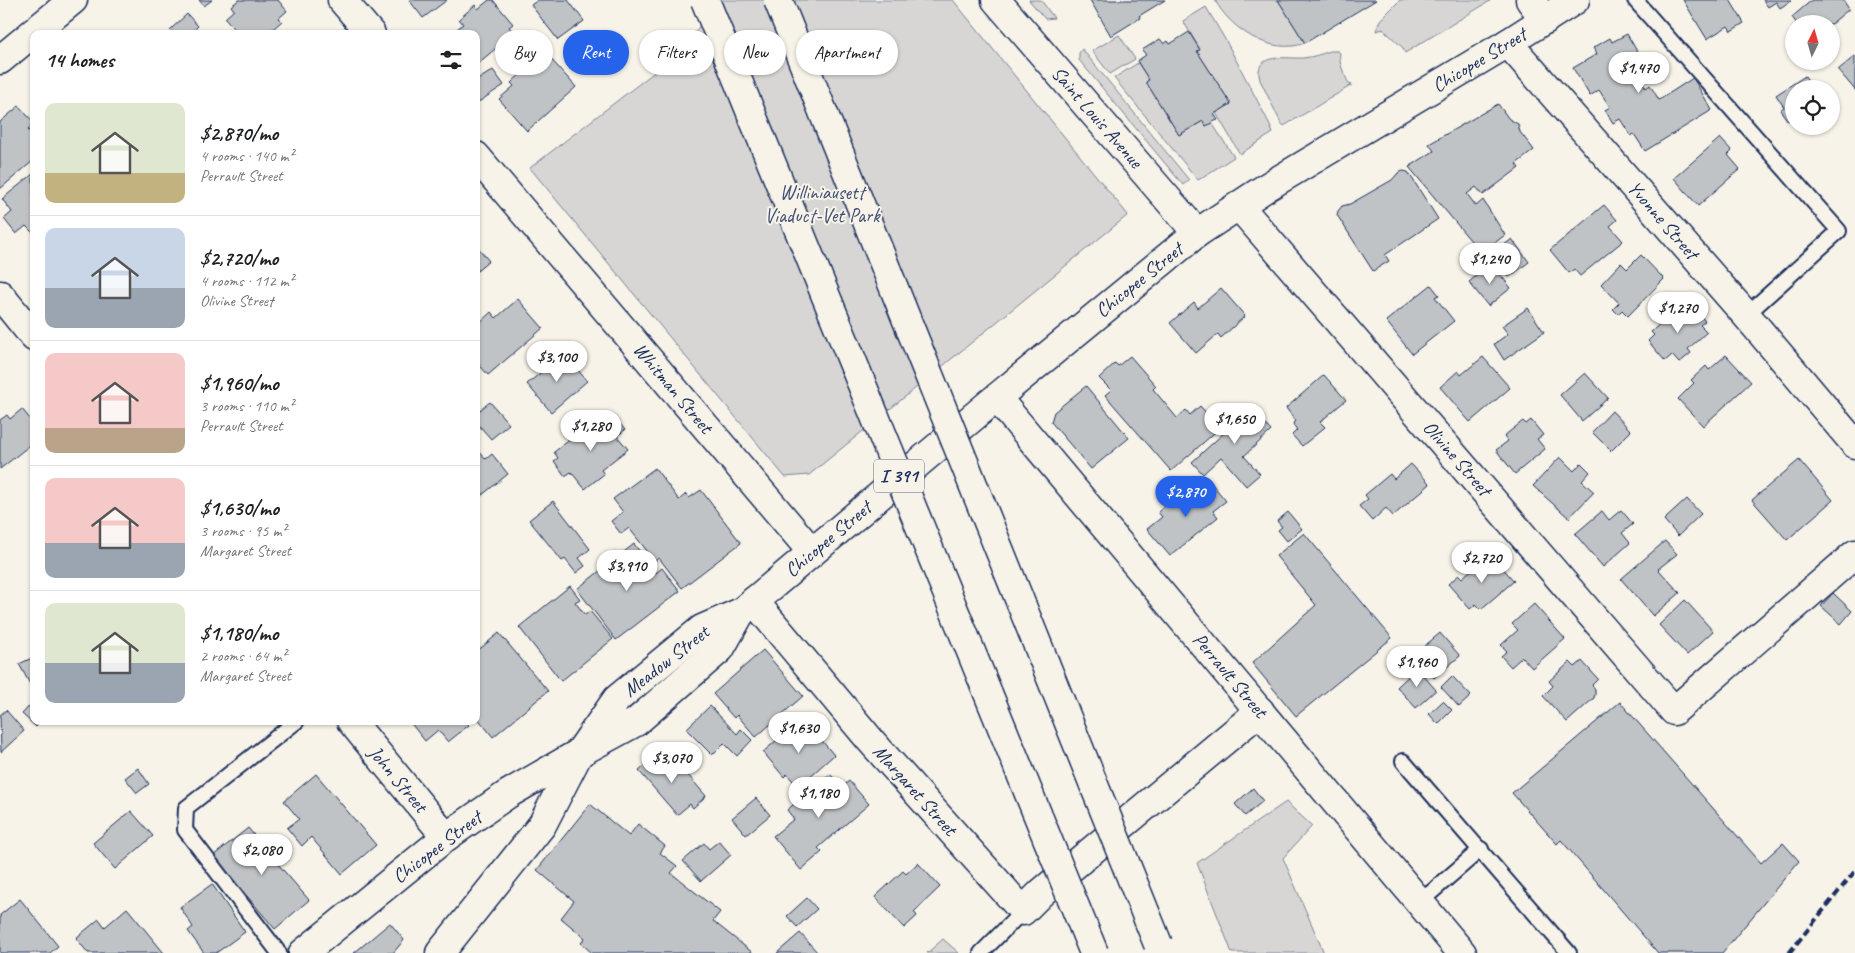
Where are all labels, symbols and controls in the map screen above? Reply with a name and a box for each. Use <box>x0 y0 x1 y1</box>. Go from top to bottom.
north arrow <box>1785 15 1840 70</box>
map controls <box>1785 15 1840 135</box>
street label: Chicopee Street <box>1427 20 1534 98</box>
chip: Buy <box>495 30 553 75</box>
chip: Rent <box>563 30 629 75</box>
chip: Filters <box>639 30 714 75</box>
chip: New <box>724 30 786 75</box>
chip: Apartment <box>796 30 898 75</box>
icon: filters <box>437 46 465 74</box>
text: 14 homes <box>45 47 114 73</box>
pin: $1,470 <box>1598 52 1680 94</box>
text: $1,470 <box>1619 58 1659 78</box>
street label: Saint Louis Avenue <box>1046 61 1149 174</box>
button: locate <box>1785 80 1840 135</box>
text: $2,870/mo <box>200 120 278 146</box>
icon: home <box>85 123 145 183</box>
text: 4 rooms · 140 m² <box>200 146 294 166</box>
text: Perrault Street <box>200 166 283 186</box>
street label: Yvonne Street <box>1622 175 1706 267</box>
park label: Williniausett Viaduct-Vet Park <box>765 180 881 228</box>
street label: Chicopee Street <box>1090 235 1190 323</box>
pin: $1,240 <box>1449 242 1531 285</box>
text: $2,720/mo <box>200 245 278 271</box>
icon: home <box>85 248 145 308</box>
text: $1,240 <box>1470 249 1510 269</box>
text: 4 rooms · 112 m² <box>200 271 294 291</box>
text: Olivine Street <box>200 291 273 311</box>
pin: $1,270 <box>1637 292 1719 334</box>
text: $1,270 <box>1658 298 1698 318</box>
street label: Whitman Street <box>628 337 720 440</box>
pin: $3,100 <box>516 340 598 383</box>
text: $3,100 <box>537 347 577 367</box>
text: $1,960/mo <box>200 370 279 396</box>
icon: home <box>85 373 145 433</box>
text: 3 rooms · 110 m² <box>200 396 294 416</box>
pin: $1,650 <box>1194 402 1276 445</box>
text: $1,650 <box>1215 409 1255 429</box>
pin: $1,280 <box>550 410 632 452</box>
street label: Olivine Street <box>1417 415 1499 503</box>
text: Perrault Street <box>200 416 283 436</box>
text: $1,280 <box>571 416 611 436</box>
road number: I 391 <box>874 460 924 492</box>
pin: $2,870 <box>1145 476 1227 518</box>
text: $2,870 <box>1166 482 1206 502</box>
street label: Chicopee Street <box>780 493 879 582</box>
text: $1,630/mo <box>200 495 279 521</box>
icon: home <box>85 498 145 558</box>
text: 3 rooms · 95 m² <box>200 521 286 541</box>
text: Margaret Street <box>200 541 291 561</box>
pin: $2,720 <box>1441 542 1523 584</box>
text: $2,720 <box>1462 548 1502 568</box>
pin: $3,910 <box>586 550 668 592</box>
text: $3,910 <box>608 556 646 576</box>
street label: Meadow Street <box>618 618 716 702</box>
text: $1,180/mo <box>200 620 278 646</box>
icon: home <box>85 623 145 683</box>
street label: Perrault Street <box>1187 627 1274 724</box>
text: 2 rooms · 64 m² <box>200 646 286 666</box>
pin: $1,960 <box>1376 646 1458 688</box>
text: $1,960 <box>1397 652 1437 672</box>
text: Margaret Street <box>200 666 291 686</box>
pin: $1,630 <box>758 712 840 754</box>
text: $1,630 <box>779 718 819 738</box>
street label: Margaret Street <box>868 739 964 842</box>
street label: John Street <box>362 740 435 819</box>
pin: $3,070 <box>631 742 713 784</box>
text: $3,070 <box>652 748 692 768</box>
pin: $1,180 <box>778 776 860 819</box>
text: $1,180 <box>799 783 839 803</box>
street label: Chicopee Street <box>387 803 489 889</box>
pin: $2,080 <box>221 834 303 876</box>
text: $2,080 <box>242 840 282 860</box>

